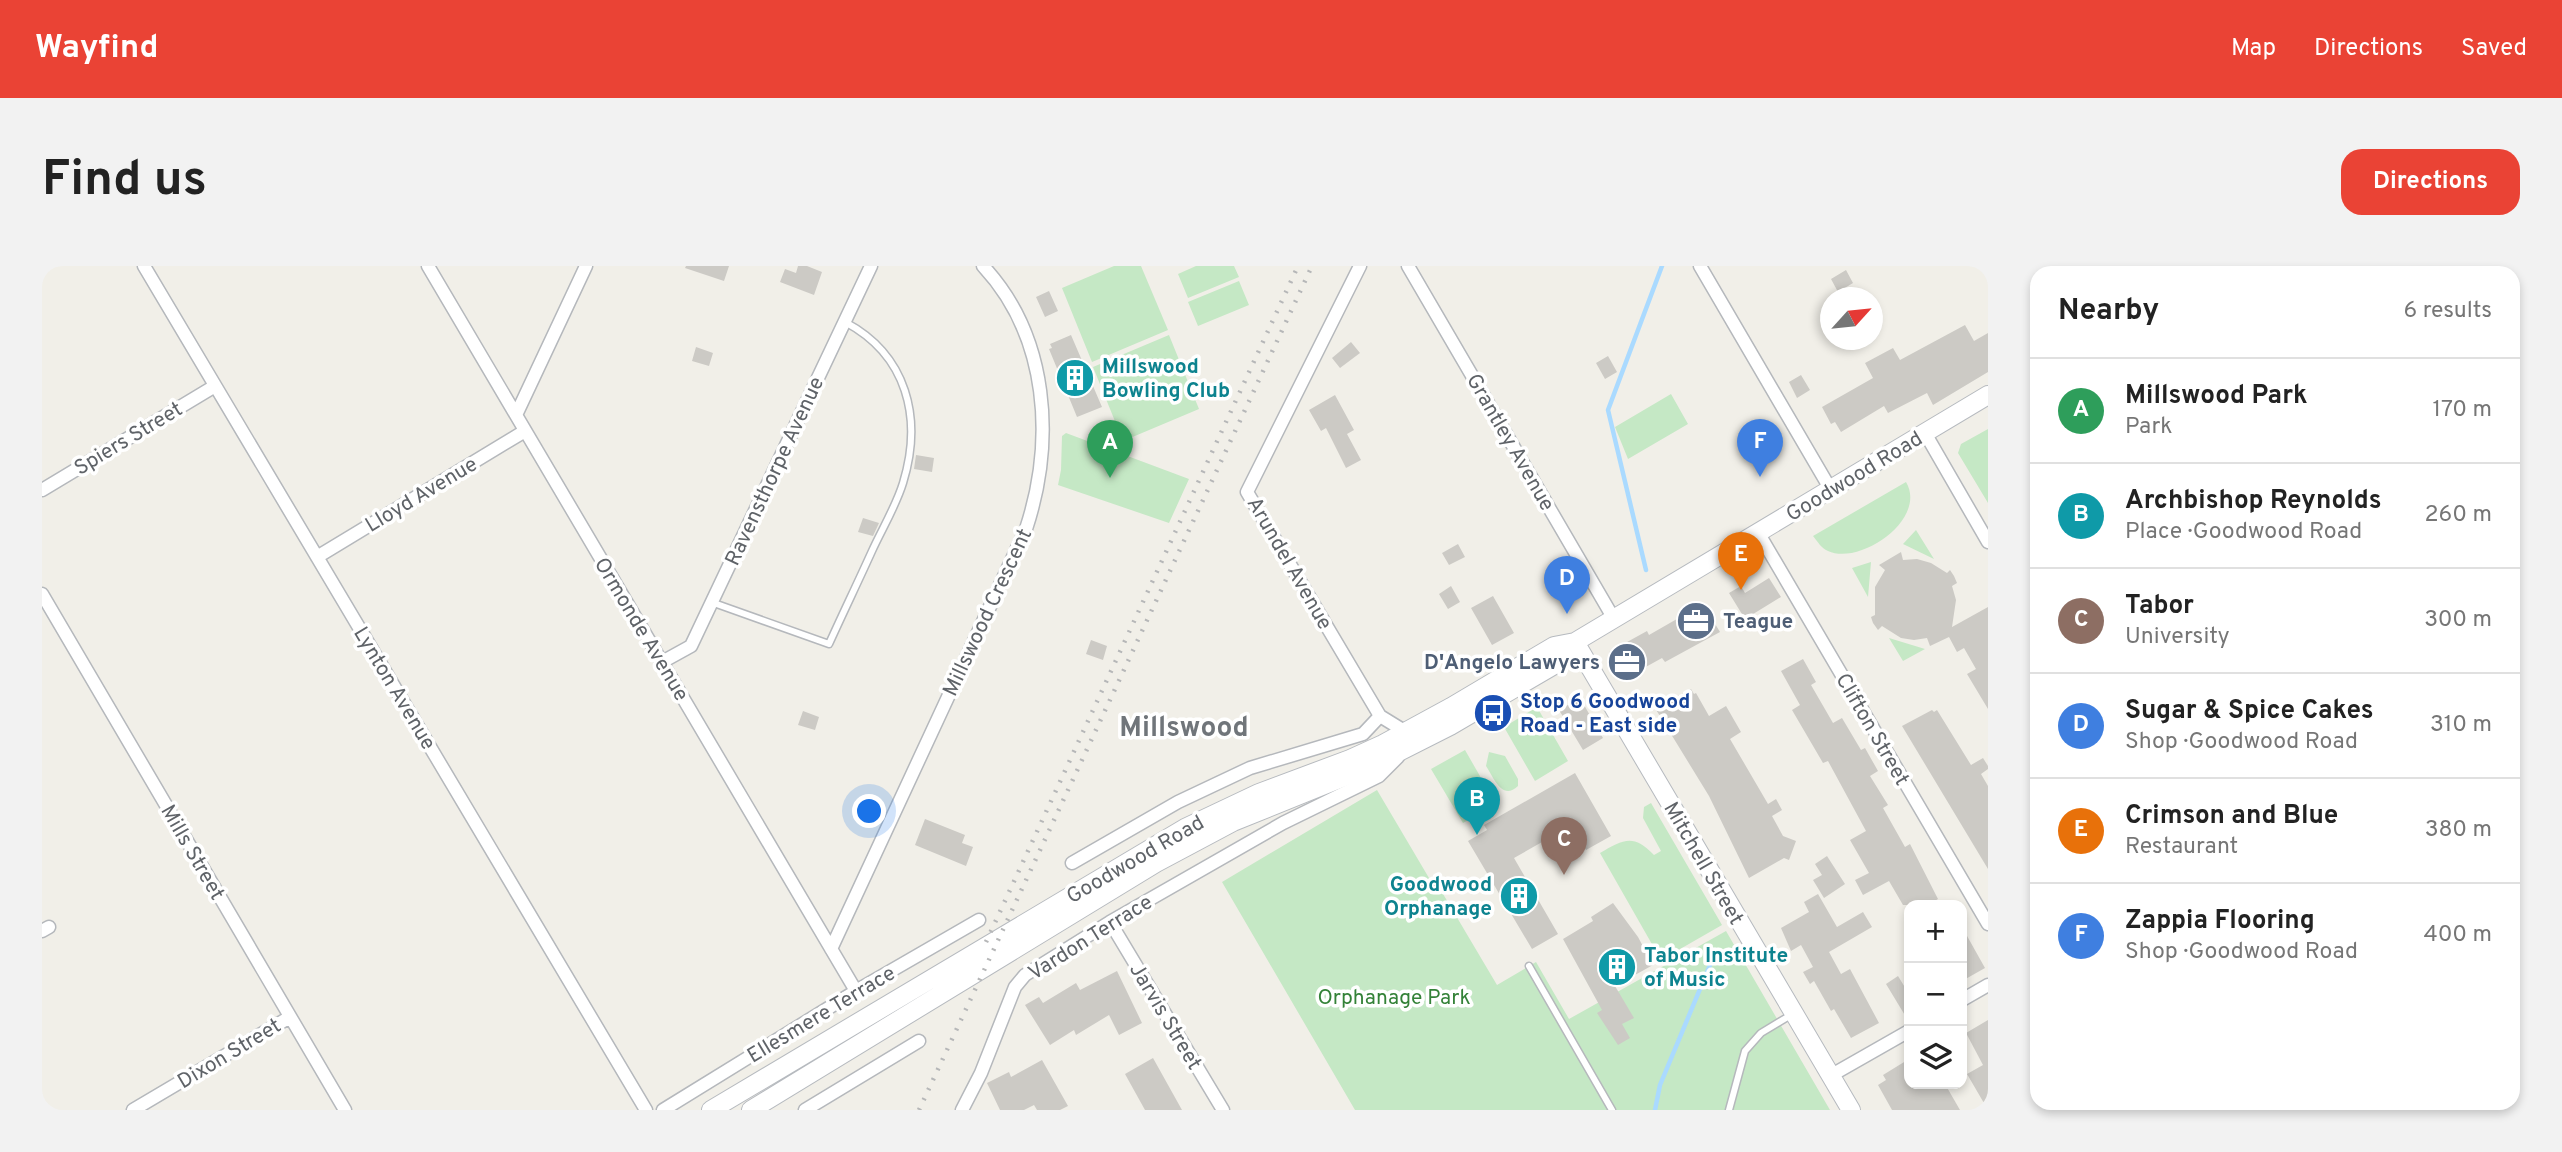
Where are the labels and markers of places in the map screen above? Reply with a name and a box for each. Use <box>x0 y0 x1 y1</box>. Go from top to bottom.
place label: Millswood Bowling Club <box>1102 354 1230 405</box>
building icon: Millswood Bowling Club <box>1054 357 1096 399</box>
pin: F <box>1737 419 1783 477</box>
pin: A <box>1087 420 1133 478</box>
pin: E <box>1718 532 1764 590</box>
pin: D <box>1544 556 1590 614</box>
office icon: Teague <box>1675 600 1717 642</box>
place label: Teague <box>1723 609 1793 636</box>
office icon: D'Angelo Lawyers <box>1606 641 1648 683</box>
place label: D'Angelo Lawyers <box>1424 650 1600 677</box>
place label: Stop 6 Goodwood Road - East side <box>1520 689 1690 740</box>
bus stop icon: Stop 6 Goodwood Road - East side <box>1472 692 1514 734</box>
pin: B <box>1454 777 1500 835</box>
pin: C <box>1541 817 1587 875</box>
place label: Goodwood Orphanage <box>1384 872 1492 923</box>
building icon: Goodwood Orphanage <box>1498 875 1540 917</box>
place label: Tabor Institute of Music <box>1644 943 1788 994</box>
building icon: Tabor Institute of Music <box>1596 946 1638 988</box>

